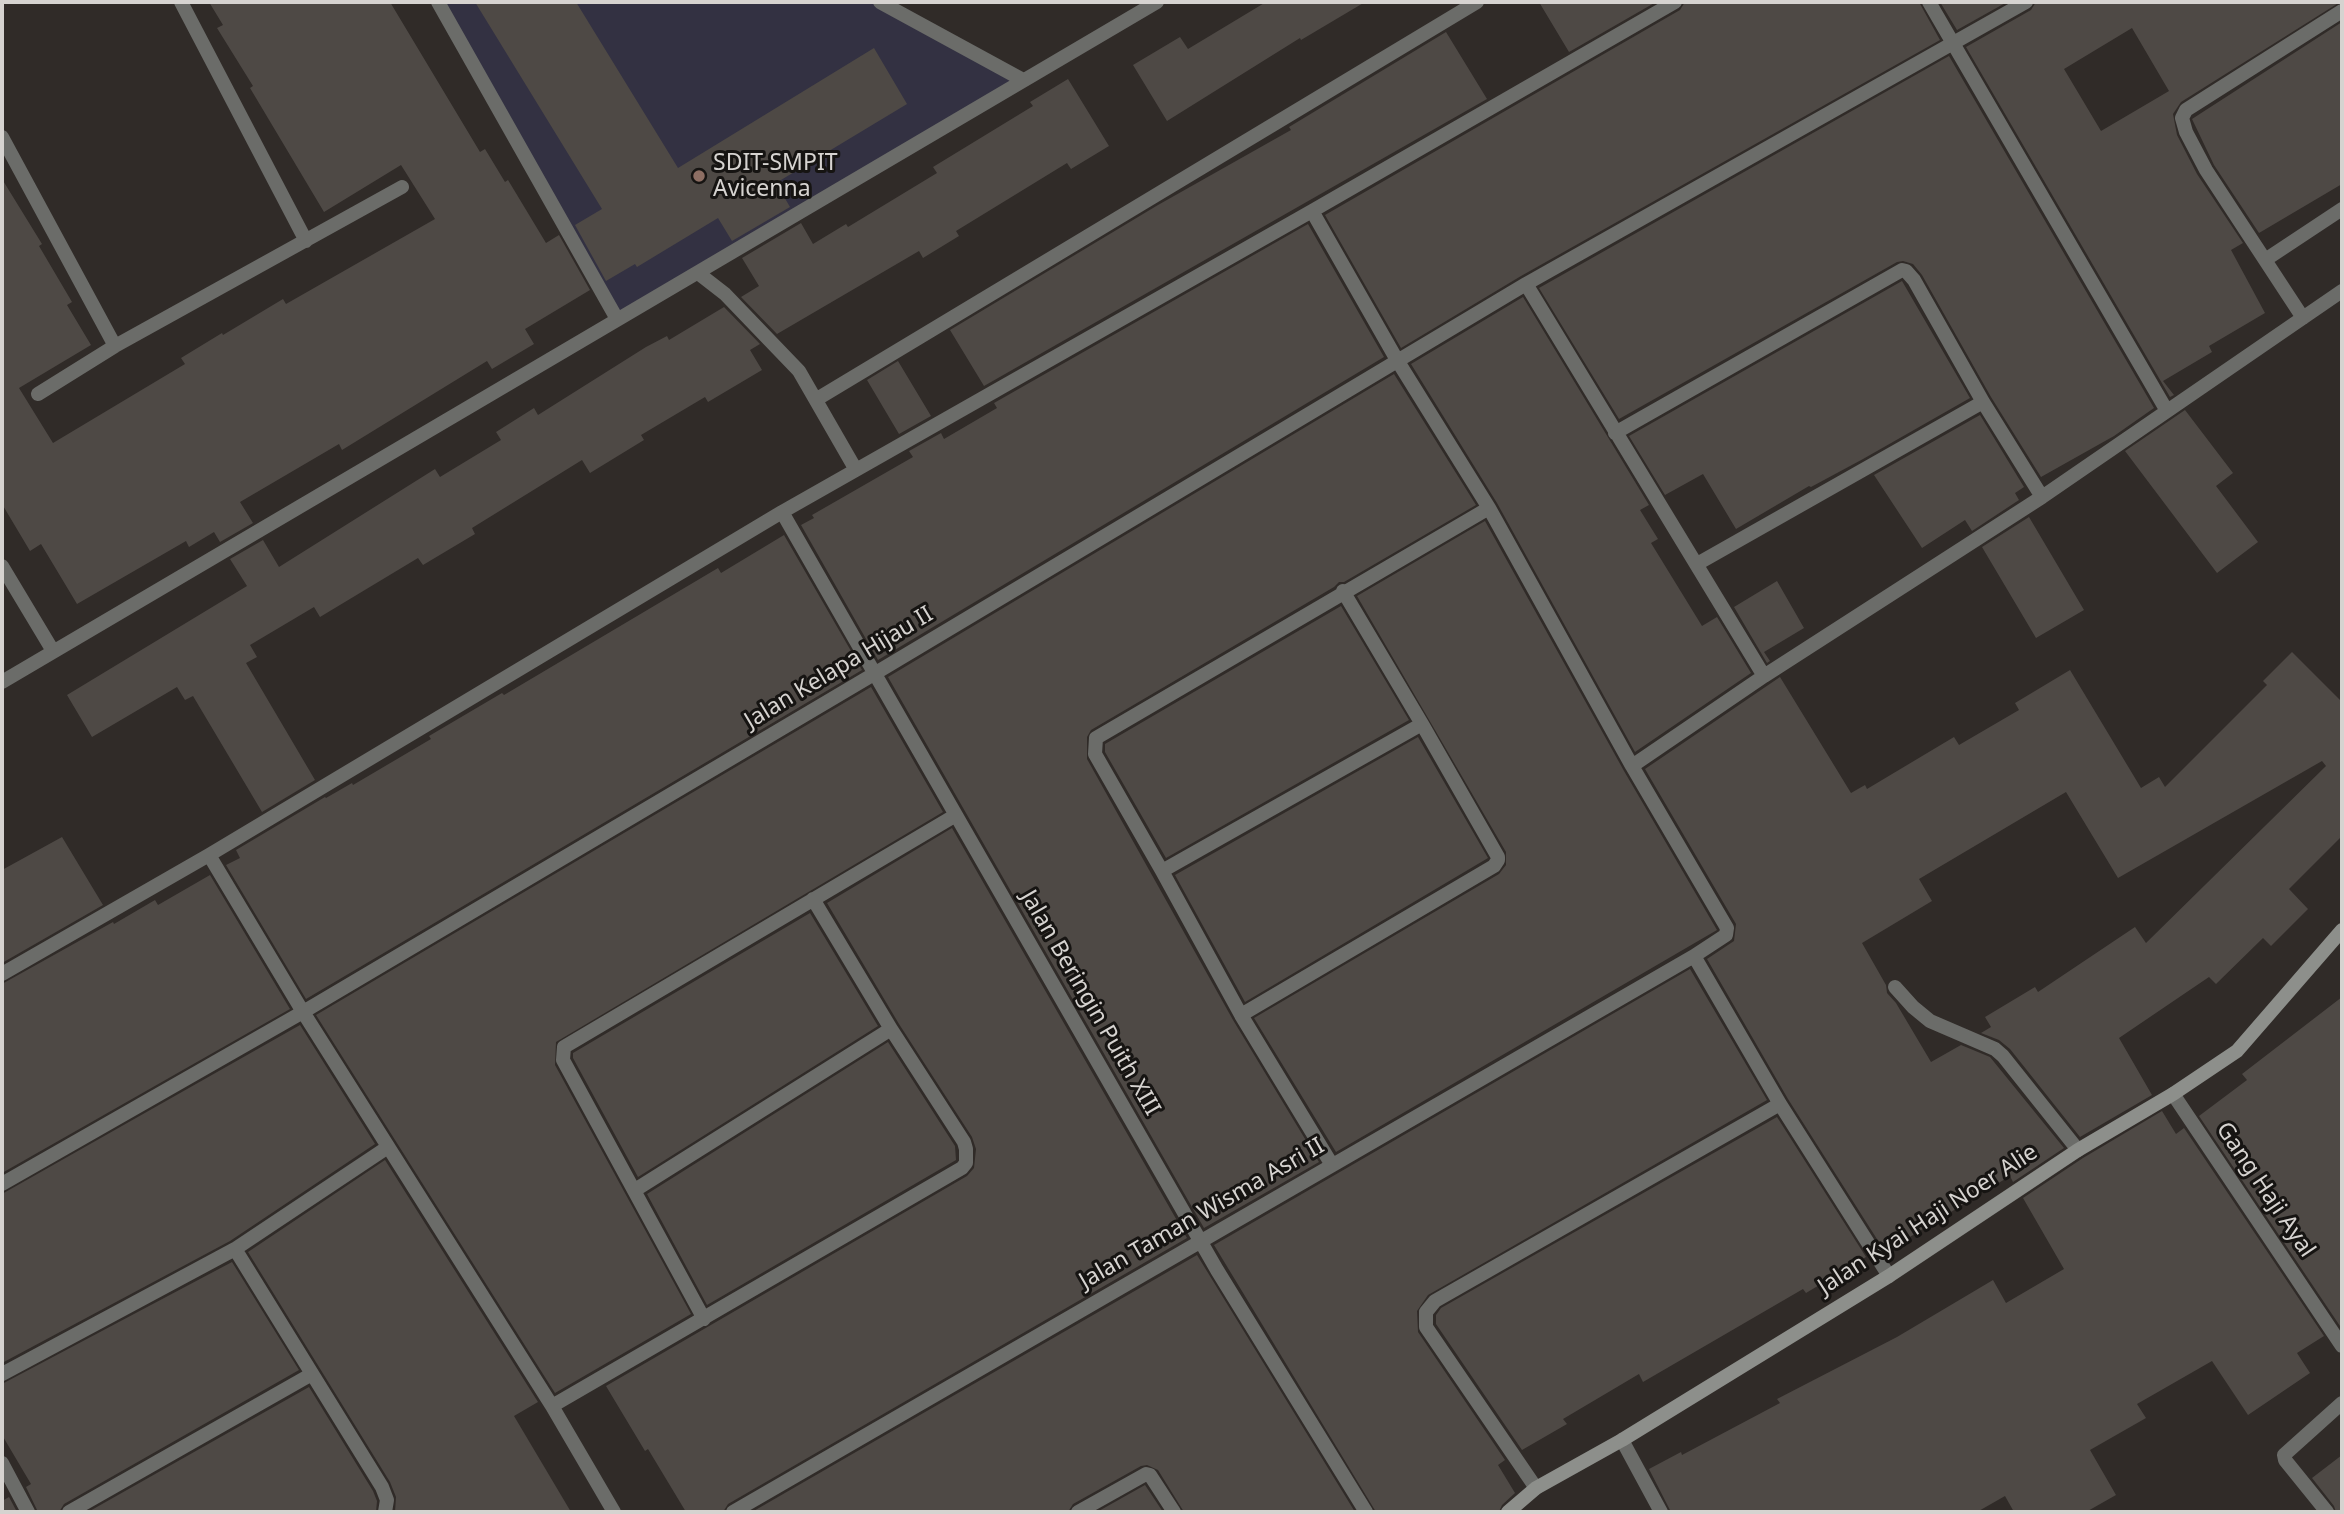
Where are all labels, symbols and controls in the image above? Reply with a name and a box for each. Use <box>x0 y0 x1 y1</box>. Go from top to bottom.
place label: SDIT-SMPIT Avicenna <box>713 149 837 203</box>
marker: SDIT-SMPIT Avicenna <box>691 168 707 184</box>
street label: Jalan Kelapa Hijau II <box>740 601 938 735</box>
street label: Jalan Beringin Puith XIII <box>1014 885 1166 1121</box>
street label: Gang Haji Ayal <box>2210 1117 2320 1263</box>
street label: Jalan Taman Wisma Asri II <box>1075 1133 1329 1295</box>
street label: Jalan Kyai Haji Noer Alie <box>1813 1139 2043 1301</box>

